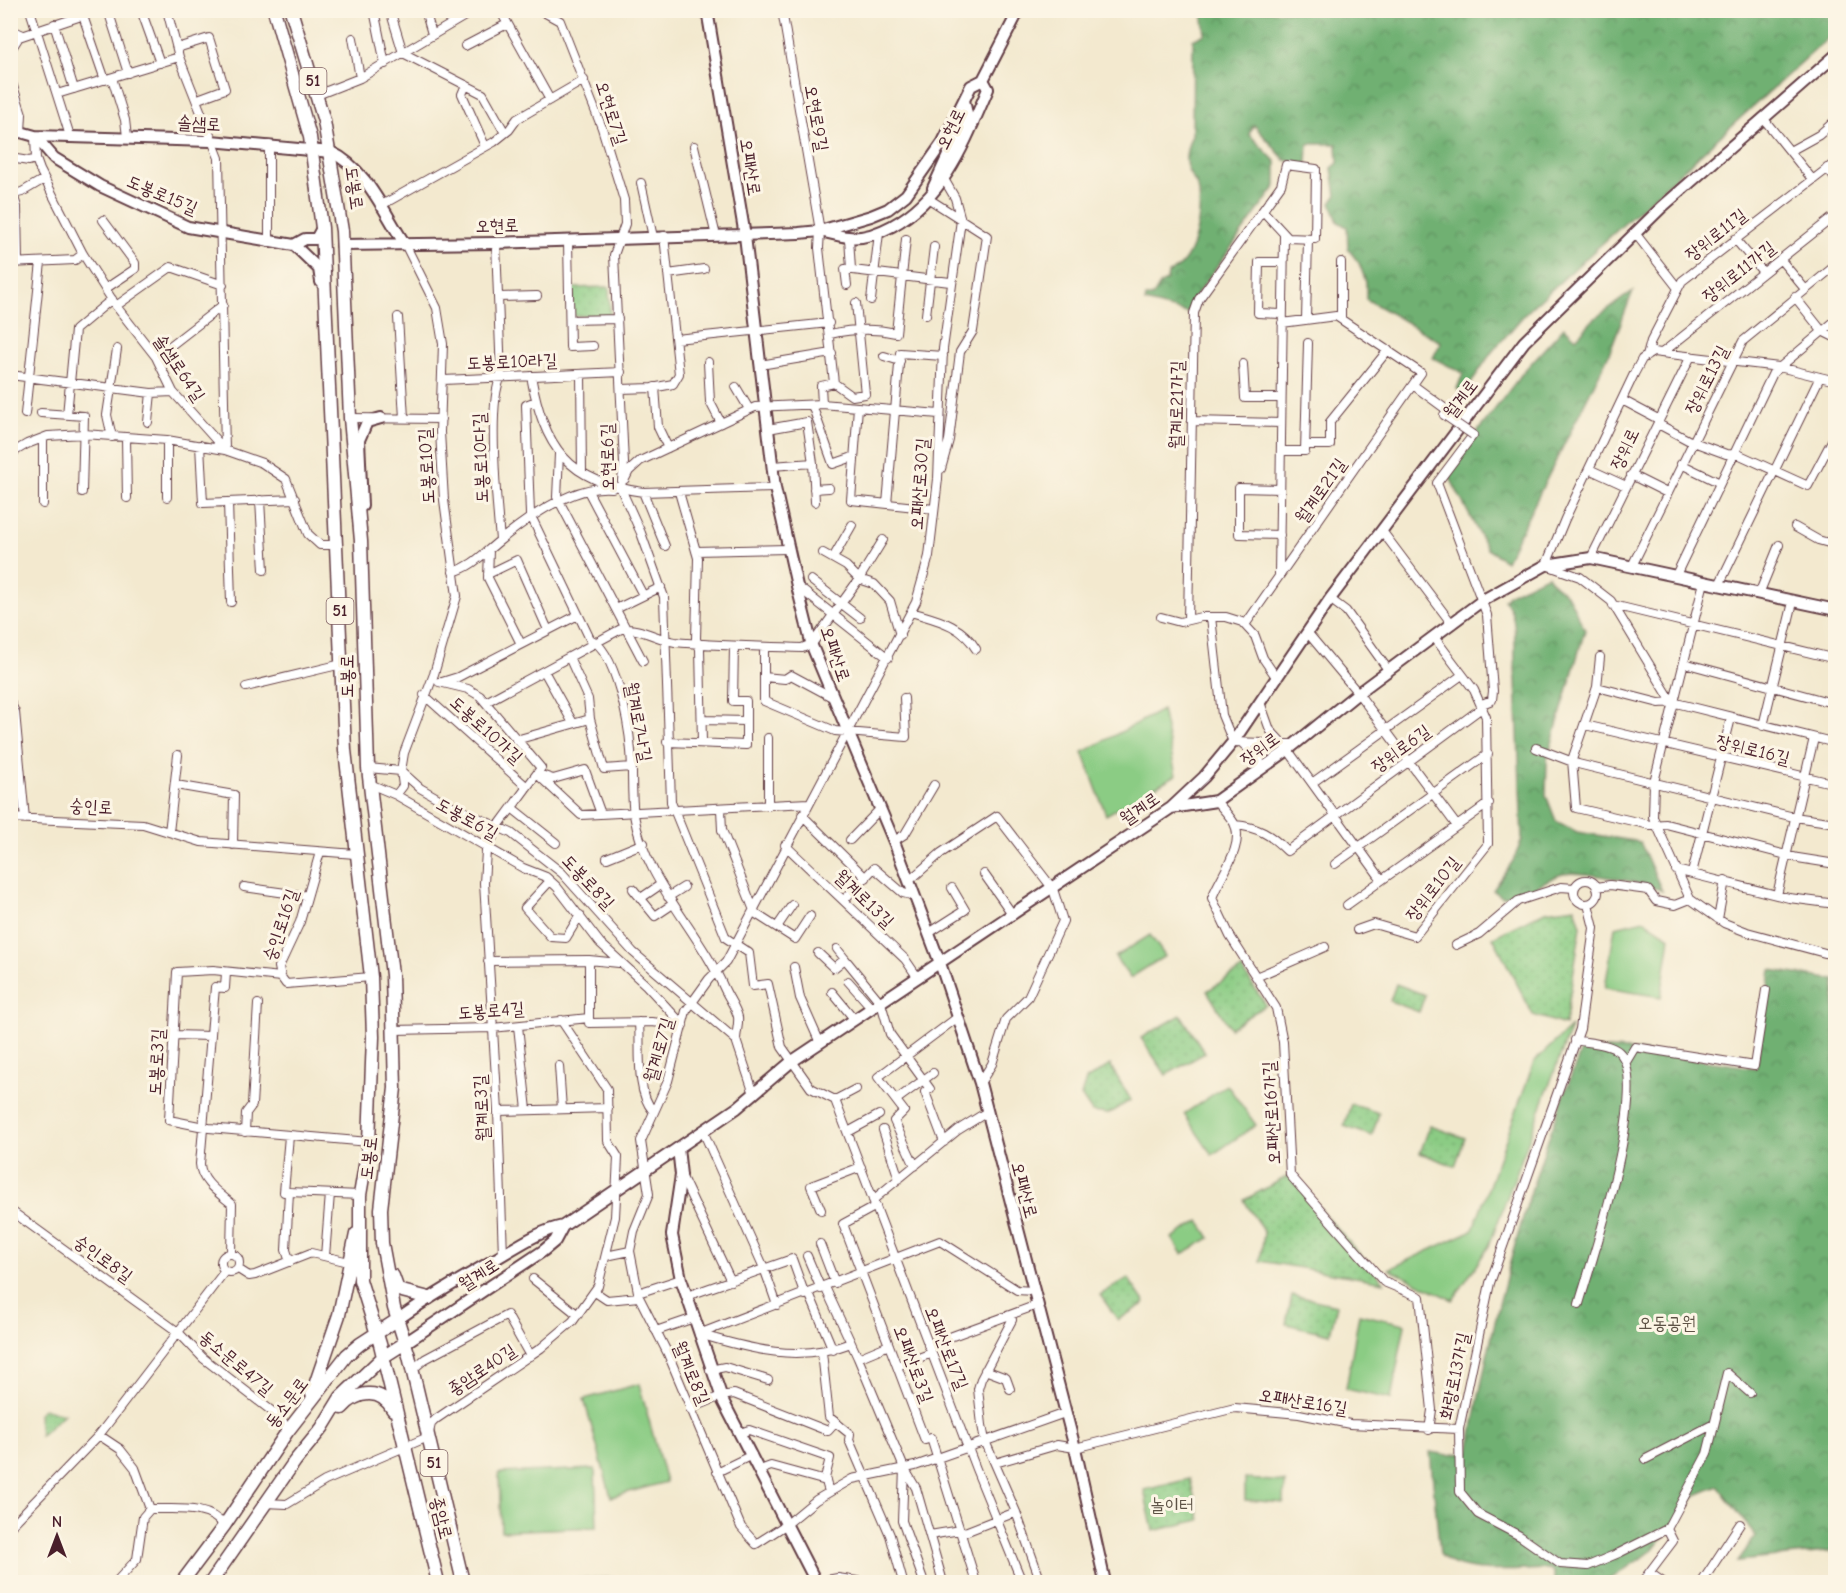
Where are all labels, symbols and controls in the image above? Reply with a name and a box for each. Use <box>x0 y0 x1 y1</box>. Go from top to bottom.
road number: 51 <box>300 68 326 94</box>
street label: 오현로7길 <box>591 78 631 148</box>
street label: 오현로9길 <box>800 83 832 154</box>
street label: 오현로 <box>932 105 970 153</box>
street label: 솔샘로 <box>177 112 221 136</box>
street label: 오패산로 <box>735 137 765 197</box>
street label: 도봉로 <box>341 165 367 211</box>
street label: 도봉로15길 <box>123 171 201 219</box>
street label: 장위로11길 <box>1681 204 1751 266</box>
street label: 오현로 <box>475 215 519 237</box>
street label: 장위로11가길 <box>1698 237 1780 307</box>
street label: 솔샘로64길 <box>149 330 209 406</box>
street label: 장위로13길 <box>1681 342 1733 418</box>
street label: 도봉로10라길 <box>466 350 558 374</box>
street label: 월계로21가길 <box>1166 360 1188 450</box>
street label: 월계로 <box>1440 375 1482 423</box>
street label: 도봉로10다길 <box>469 412 493 504</box>
street label: 오현로6길 <box>597 422 619 491</box>
street label: 장위로 <box>1606 425 1644 473</box>
street label: 도봉로10길 <box>414 427 439 505</box>
street label: 오패산로30길 <box>906 437 934 531</box>
street label: 월계로21길 <box>1291 454 1351 528</box>
road number: 51 <box>326 598 354 624</box>
street label: 오패산로 <box>816 623 854 685</box>
street label: 도봉로 <box>337 654 358 698</box>
street label: 월계로7나길 <box>620 680 656 764</box>
street label: 도봉로10가길 <box>445 692 527 768</box>
street label: 장위로6길 <box>1367 720 1435 777</box>
street label: 장위로 <box>1236 728 1284 770</box>
street label: 장위로16길 <box>1714 731 1792 769</box>
street label: 월계로 <box>1116 788 1164 830</box>
street label: 도봉로6길 <box>432 793 502 845</box>
street label: 숭인로 <box>69 795 113 819</box>
street label: 도봉로8길 <box>557 850 619 914</box>
street label: 장위로10길 <box>1401 852 1465 925</box>
street label: 월계로13길 <box>830 866 898 933</box>
street label: 숭인로16길 <box>259 886 303 964</box>
street label: 도봉로4길 <box>457 998 525 1024</box>
street label: 월계로7길 <box>640 1015 678 1085</box>
street label: 도봉로3길 <box>145 1027 169 1096</box>
street label: 오패산로16가길 <box>1259 1060 1285 1165</box>
street label: 월계로3길 <box>470 1073 494 1142</box>
street label: 도봉로 <box>356 1135 382 1181</box>
street label: 오패산로 <box>1006 1159 1042 1221</box>
street label: 숭인로8길 <box>70 1231 137 1288</box>
street label: 월계로 <box>455 1254 503 1296</box>
street label: 오패산로17길 <box>920 1303 972 1393</box>
park label: 오동공원 <box>1638 1313 1696 1334</box>
street label: 오패산로3길 <box>889 1322 938 1406</box>
street label: 동소문로47길 <box>195 1326 277 1400</box>
street label: 화랑로13가길 <box>1436 1330 1475 1422</box>
street label: 월계로8길 <box>668 1338 714 1409</box>
street label: 종암로40길 <box>444 1339 520 1400</box>
street label: 동소문로 <box>261 1374 313 1432</box>
street label: 오패산로16길 <box>1257 1385 1349 1419</box>
road number: 51 <box>420 1450 448 1476</box>
street label: 종암로 <box>426 1494 456 1542</box>
park label: 놀이터 <box>1150 1495 1194 1516</box>
north arrow <box>27 1506 87 1566</box>
text: N <box>52 1513 62 1531</box>

